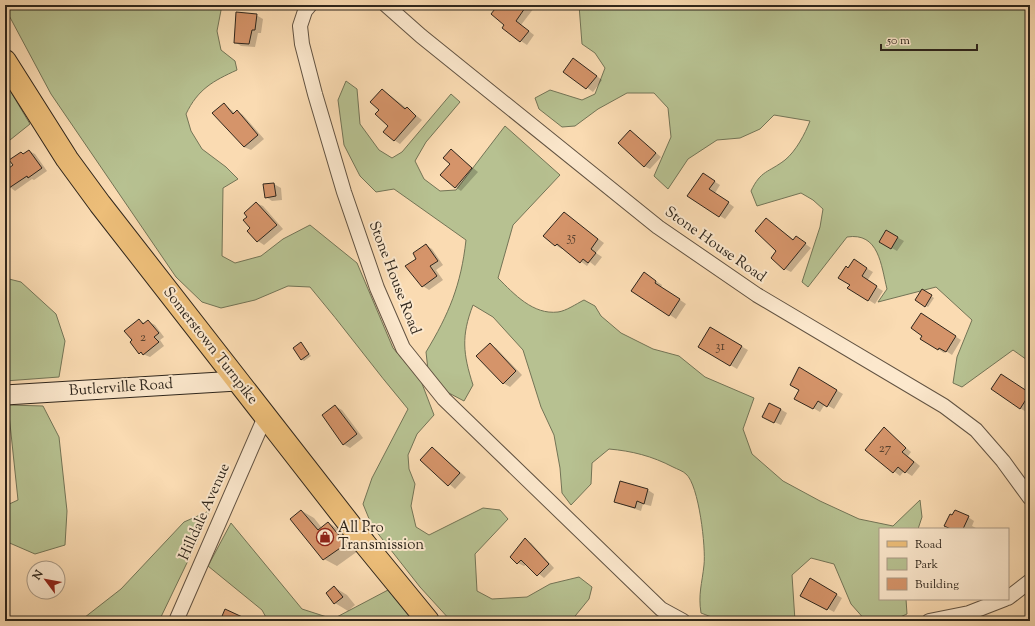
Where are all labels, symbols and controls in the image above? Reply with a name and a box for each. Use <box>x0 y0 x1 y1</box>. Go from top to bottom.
scale bar <box>881 26 977 52</box>
text: 50 m <box>886 32 910 50</box>
street label: Stone House Road <box>660 202 770 288</box>
street label: Stone House Road <box>363 218 425 338</box>
house number: 35 <box>566 229 576 247</box>
street label: Somerstown Turnpike <box>157 283 263 409</box>
house number: 2 <box>140 329 146 347</box>
house number: 31 <box>715 338 725 356</box>
street label: Butlerville Road <box>68 374 174 402</box>
house number: 27 <box>879 440 892 458</box>
street label: Hilldale Avenue <box>174 460 236 564</box>
place label: All Pro Transmission <box>338 518 424 556</box>
shop icon: All Pro Transmission <box>315 527 335 547</box>
legend <box>879 528 1009 600</box>
text: Road <box>915 536 942 554</box>
text: Park <box>915 556 938 574</box>
north arrow <box>26 560 66 600</box>
text: N <box>29 567 48 584</box>
text: Building <box>915 576 959 594</box>

